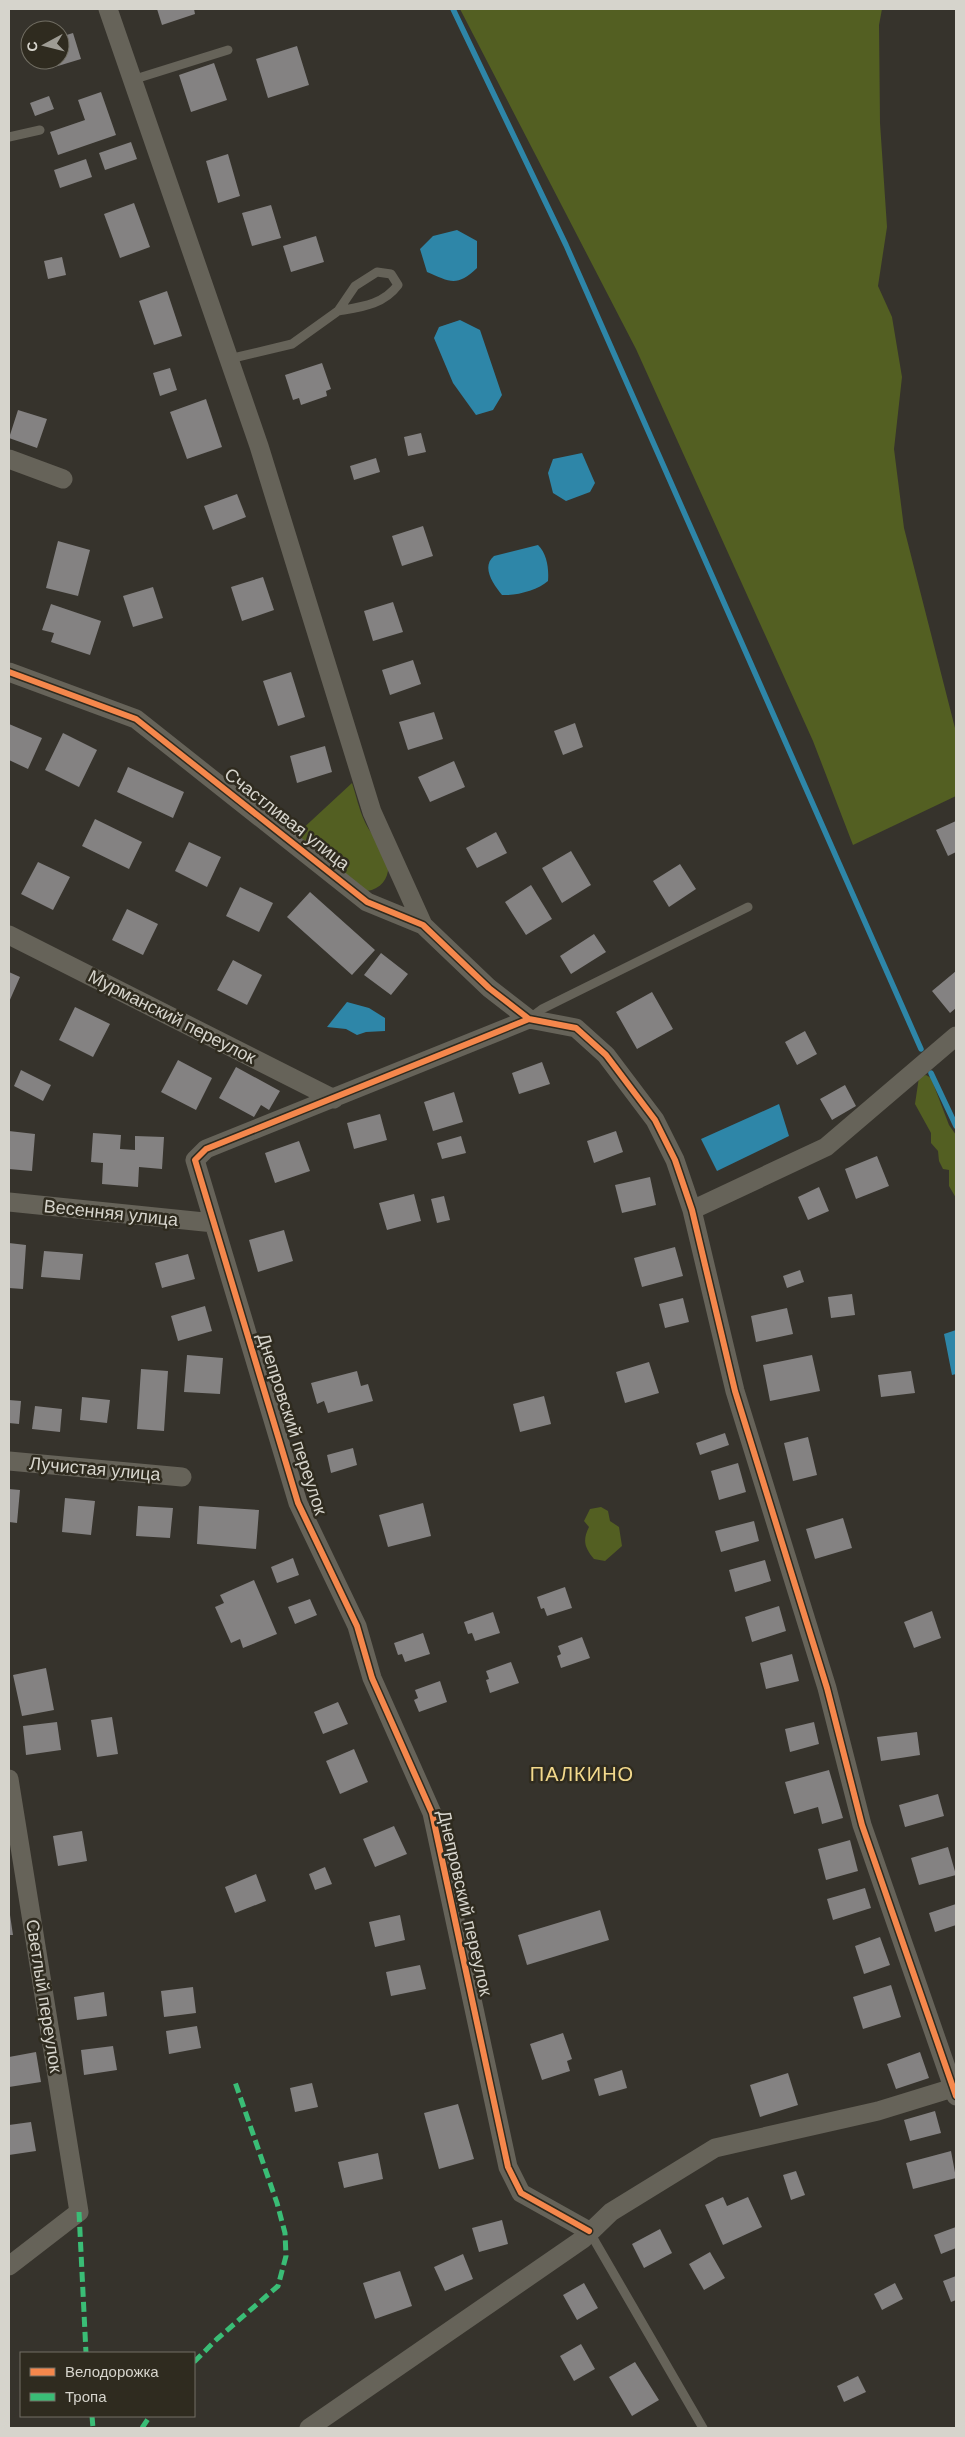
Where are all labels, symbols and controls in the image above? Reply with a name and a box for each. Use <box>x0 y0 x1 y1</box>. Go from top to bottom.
north arrow <box>20 20 70 70</box>
text: С <box>24 41 41 53</box>
street label: Счастливая улица <box>220 764 354 875</box>
street label: Мурманский переулок <box>85 966 259 1068</box>
street label: Весенняя улица <box>43 1196 180 1230</box>
street label: Днепровский переулок <box>253 1331 331 1518</box>
street label: Лучистая улица <box>29 1453 162 1485</box>
district label: ПАЛКИНО <box>530 1763 634 1785</box>
street label: Днепровский переулок <box>434 1808 496 1998</box>
street label: Светлый переулок <box>22 1918 66 2074</box>
legend <box>20 2352 195 2417</box>
text: Велодорожка <box>65 2363 159 2380</box>
text: Тропа <box>65 2388 107 2405</box>

